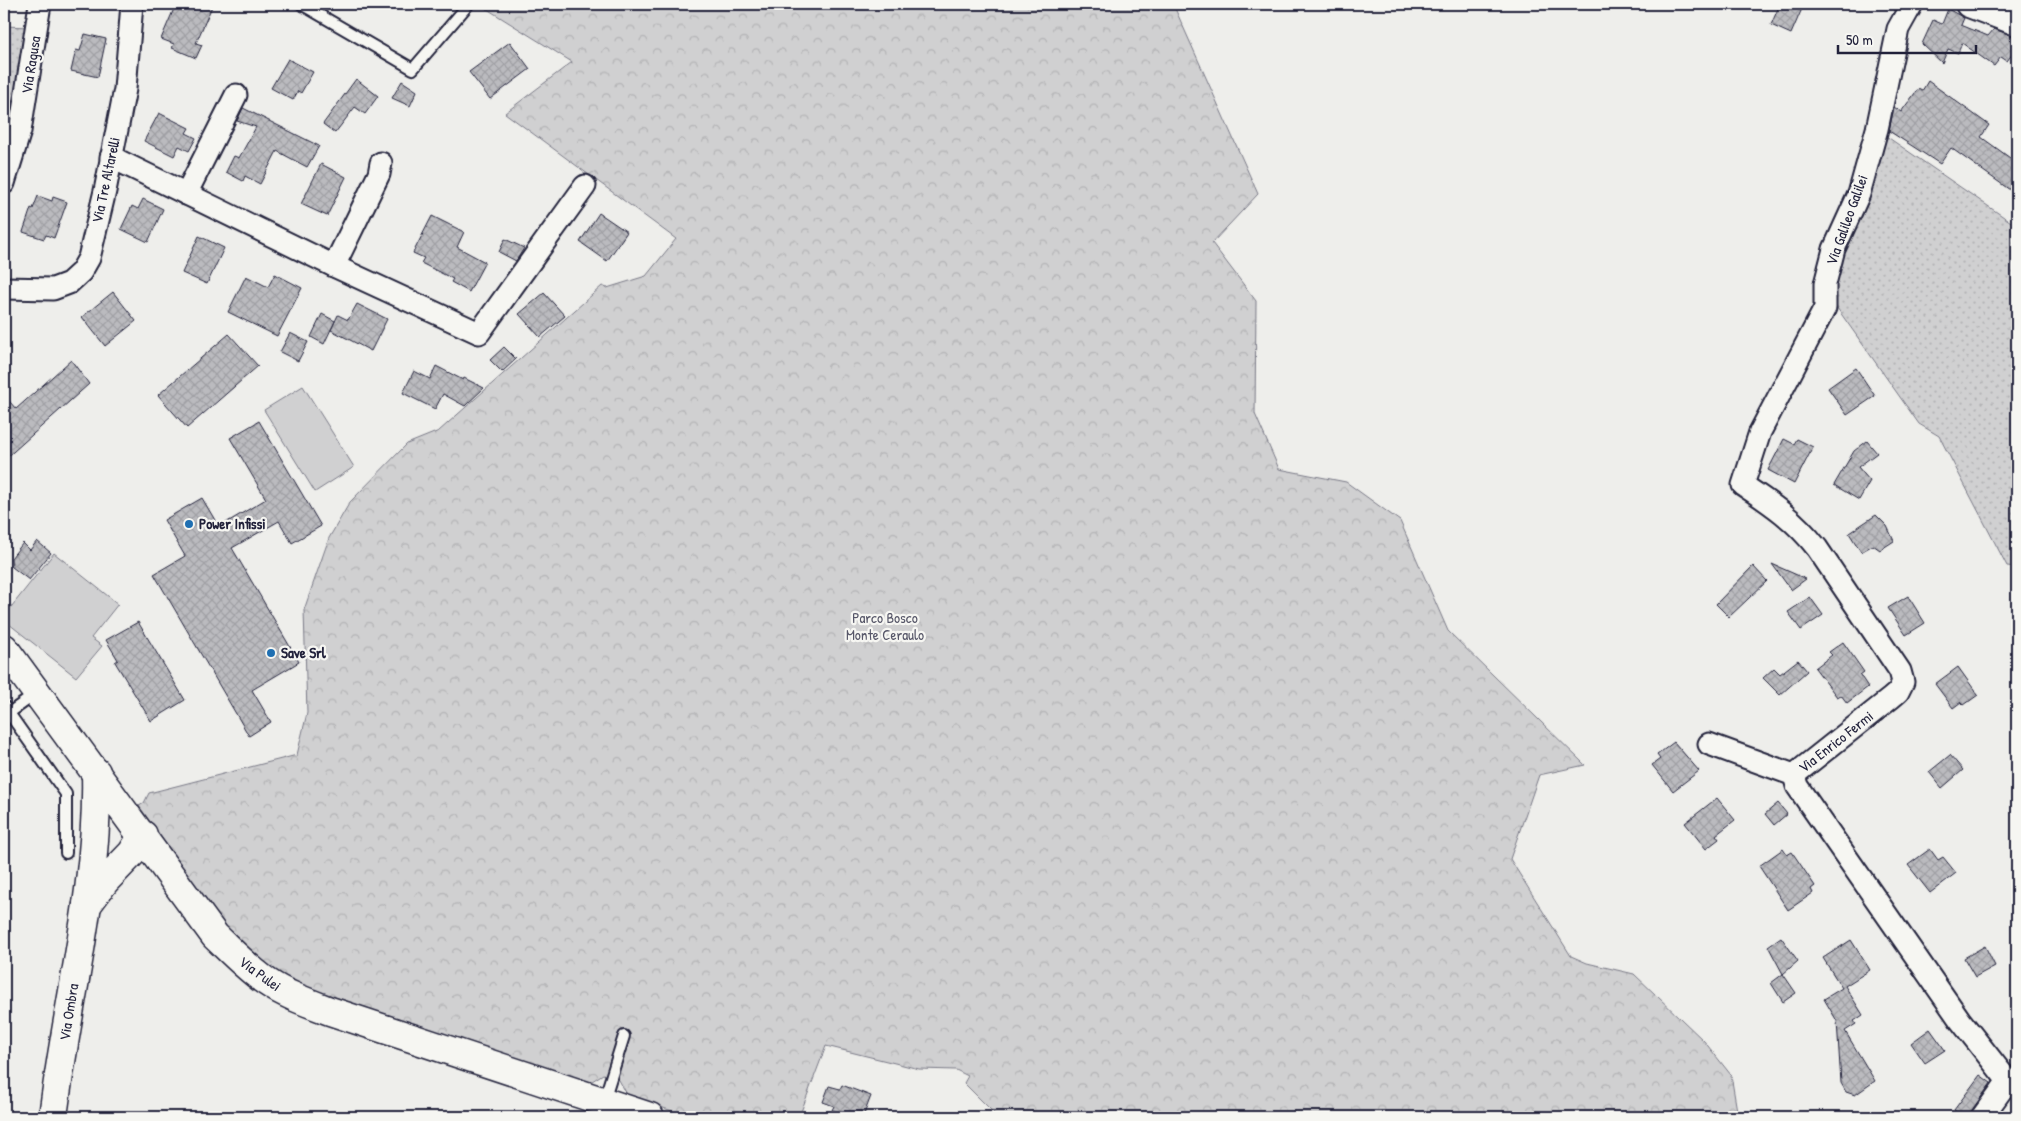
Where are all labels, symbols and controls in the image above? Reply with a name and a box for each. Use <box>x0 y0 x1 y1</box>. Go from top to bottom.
scale bar <box>1838 22 1976 54</box>
text: 50 m <box>1846 29 1873 50</box>
street label: Via Ragusa <box>16 34 45 95</box>
street label: Via Tre Altarelli <box>86 135 125 225</box>
street label: Via Galileo Galilei <box>1820 172 1873 268</box>
place label: Power Infissi <box>199 513 266 534</box>
marker: Power Infissi <box>183 518 195 530</box>
park label: Parco Bosco Monte Ceraulo <box>846 607 924 645</box>
place label: Save Srl <box>281 642 327 663</box>
marker: Save Srl <box>265 647 277 659</box>
street label: Via Enrico Fermi <box>1794 706 1878 778</box>
street label: Via Pulei <box>235 951 286 996</box>
street label: Via Ombra <box>54 982 83 1042</box>

